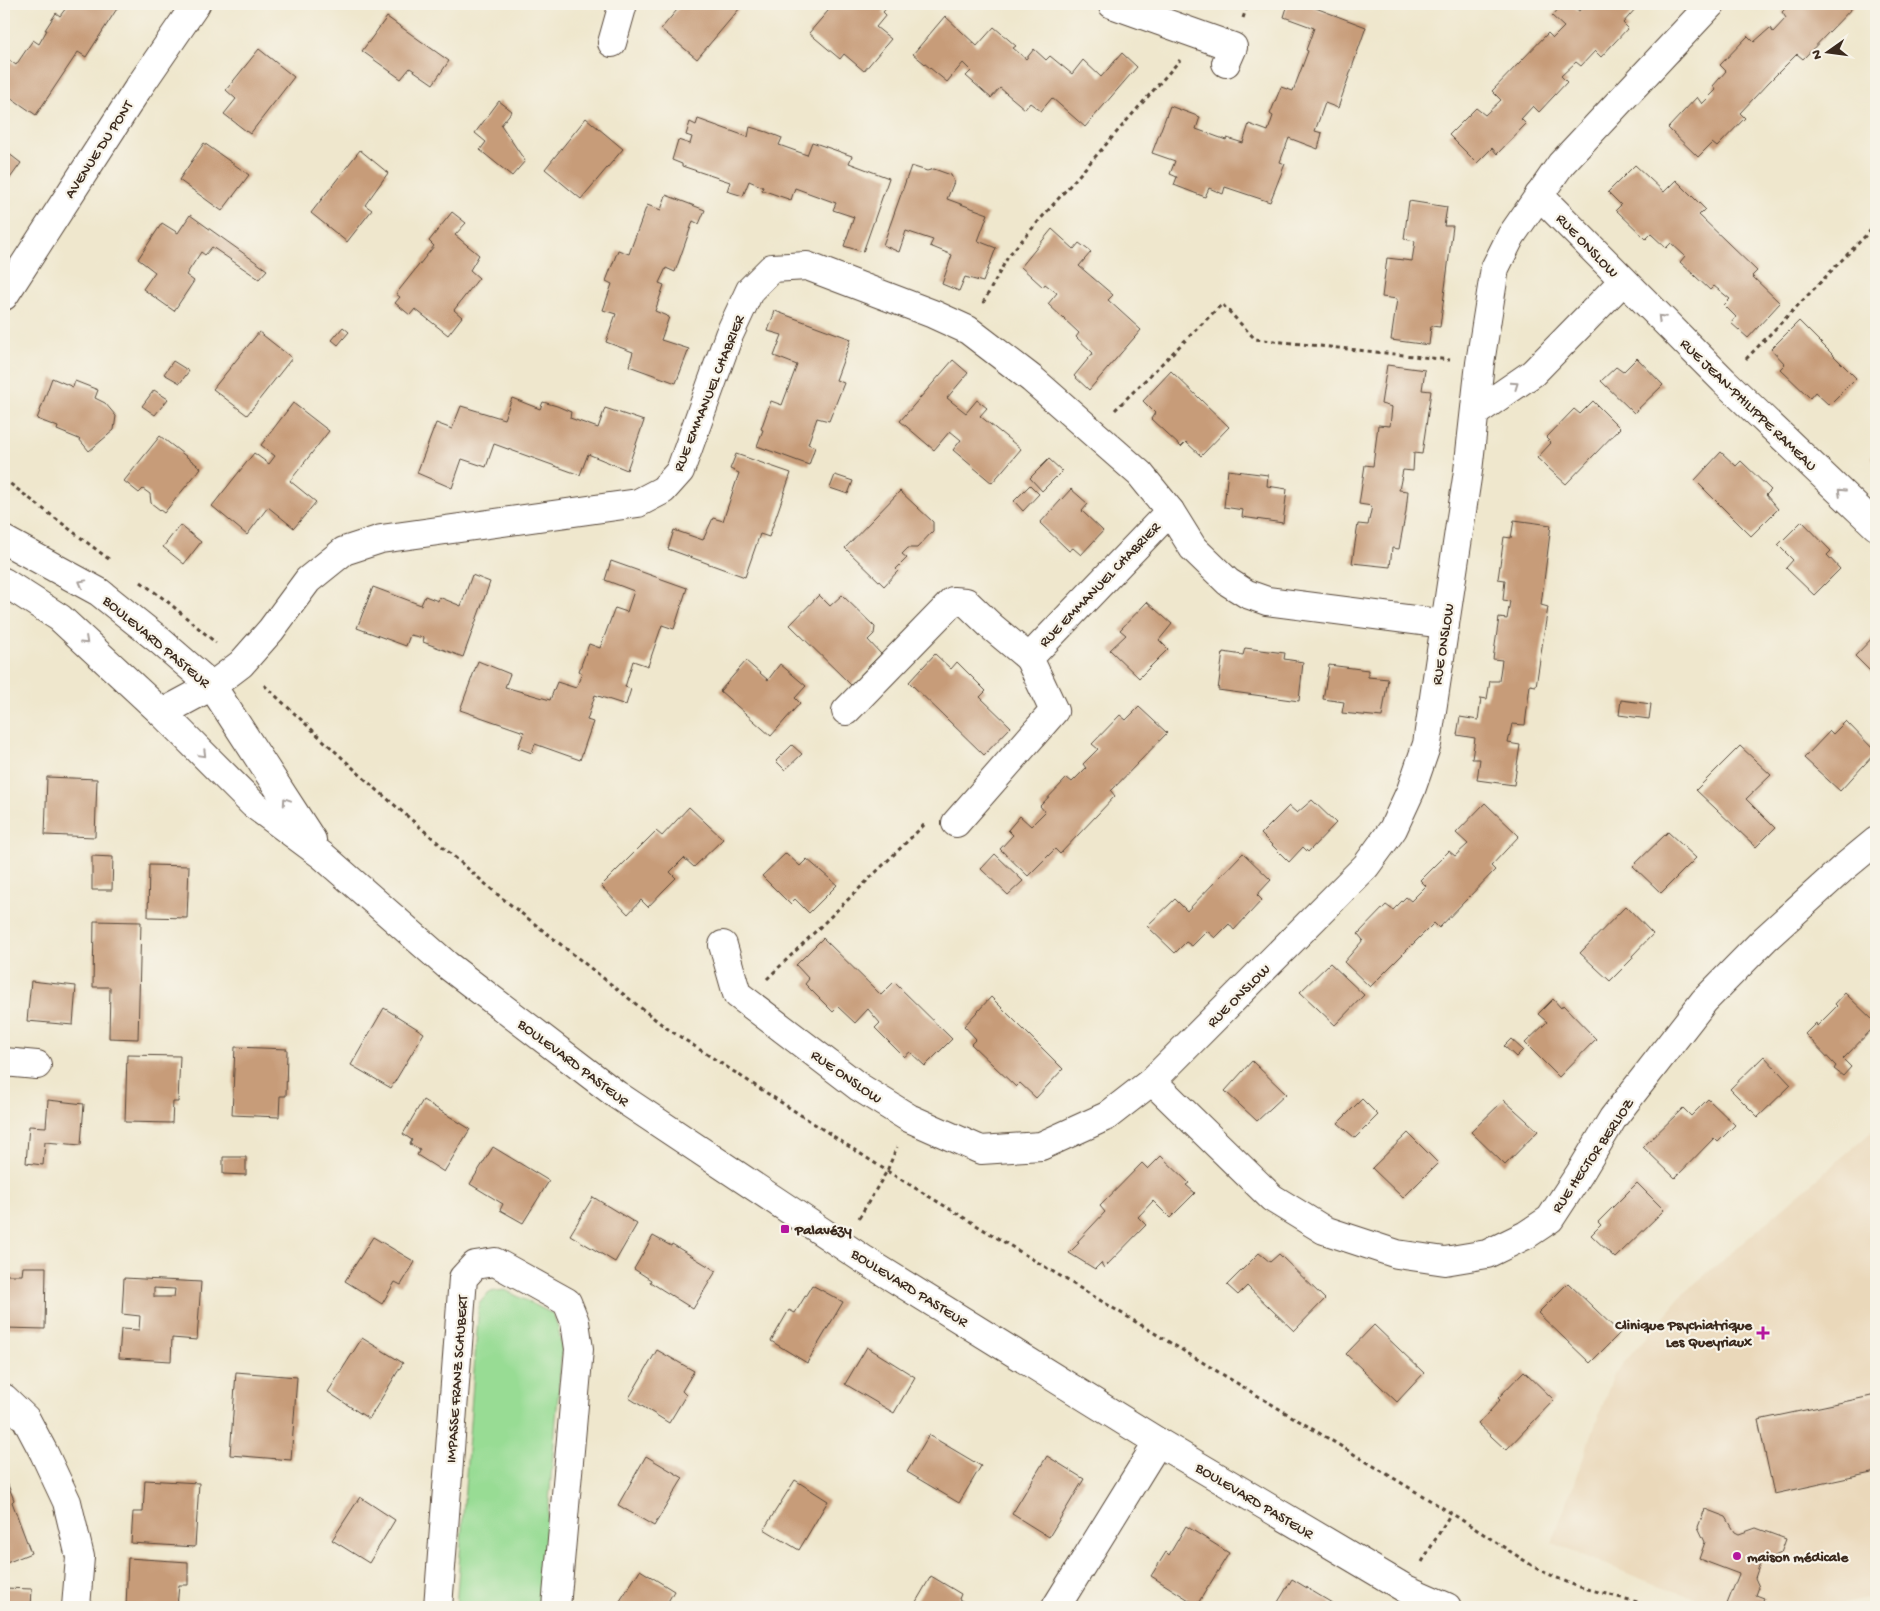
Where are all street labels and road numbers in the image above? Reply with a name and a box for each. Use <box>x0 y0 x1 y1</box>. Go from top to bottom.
street label: AVENUE DU PONT <box>61 97 139 202</box>
street label: RUE ONSLOW <box>1551 210 1622 282</box>
street label: RUE EMMANUEL CHABRIER <box>670 312 750 475</box>
street label: RUE JEAN-PHILIPPE RAMEAU <box>1676 335 1820 476</box>
street label: RUE EMMANUEL CHABRIER <box>1036 518 1166 652</box>
street label: BOULEVARD PASTEUR <box>98 592 214 693</box>
street label: RUE ONSLOW <box>1429 602 1459 686</box>
street label: RUE ONSLOW <box>1204 961 1275 1032</box>
street label: BOULEVARD PASTEUR <box>513 1015 633 1112</box>
street label: RUE ONSLOW <box>807 1047 885 1109</box>
street label: RUE HECTOR BERLIOZ <box>1549 1095 1639 1217</box>
street label: BOULEVARD PASTEUR <box>846 1245 972 1333</box>
street label: IMPASSE FRANZ SCHUBERT <box>443 1293 473 1464</box>
street label: BOULEVARD PASTEUR <box>1191 1459 1317 1545</box>

